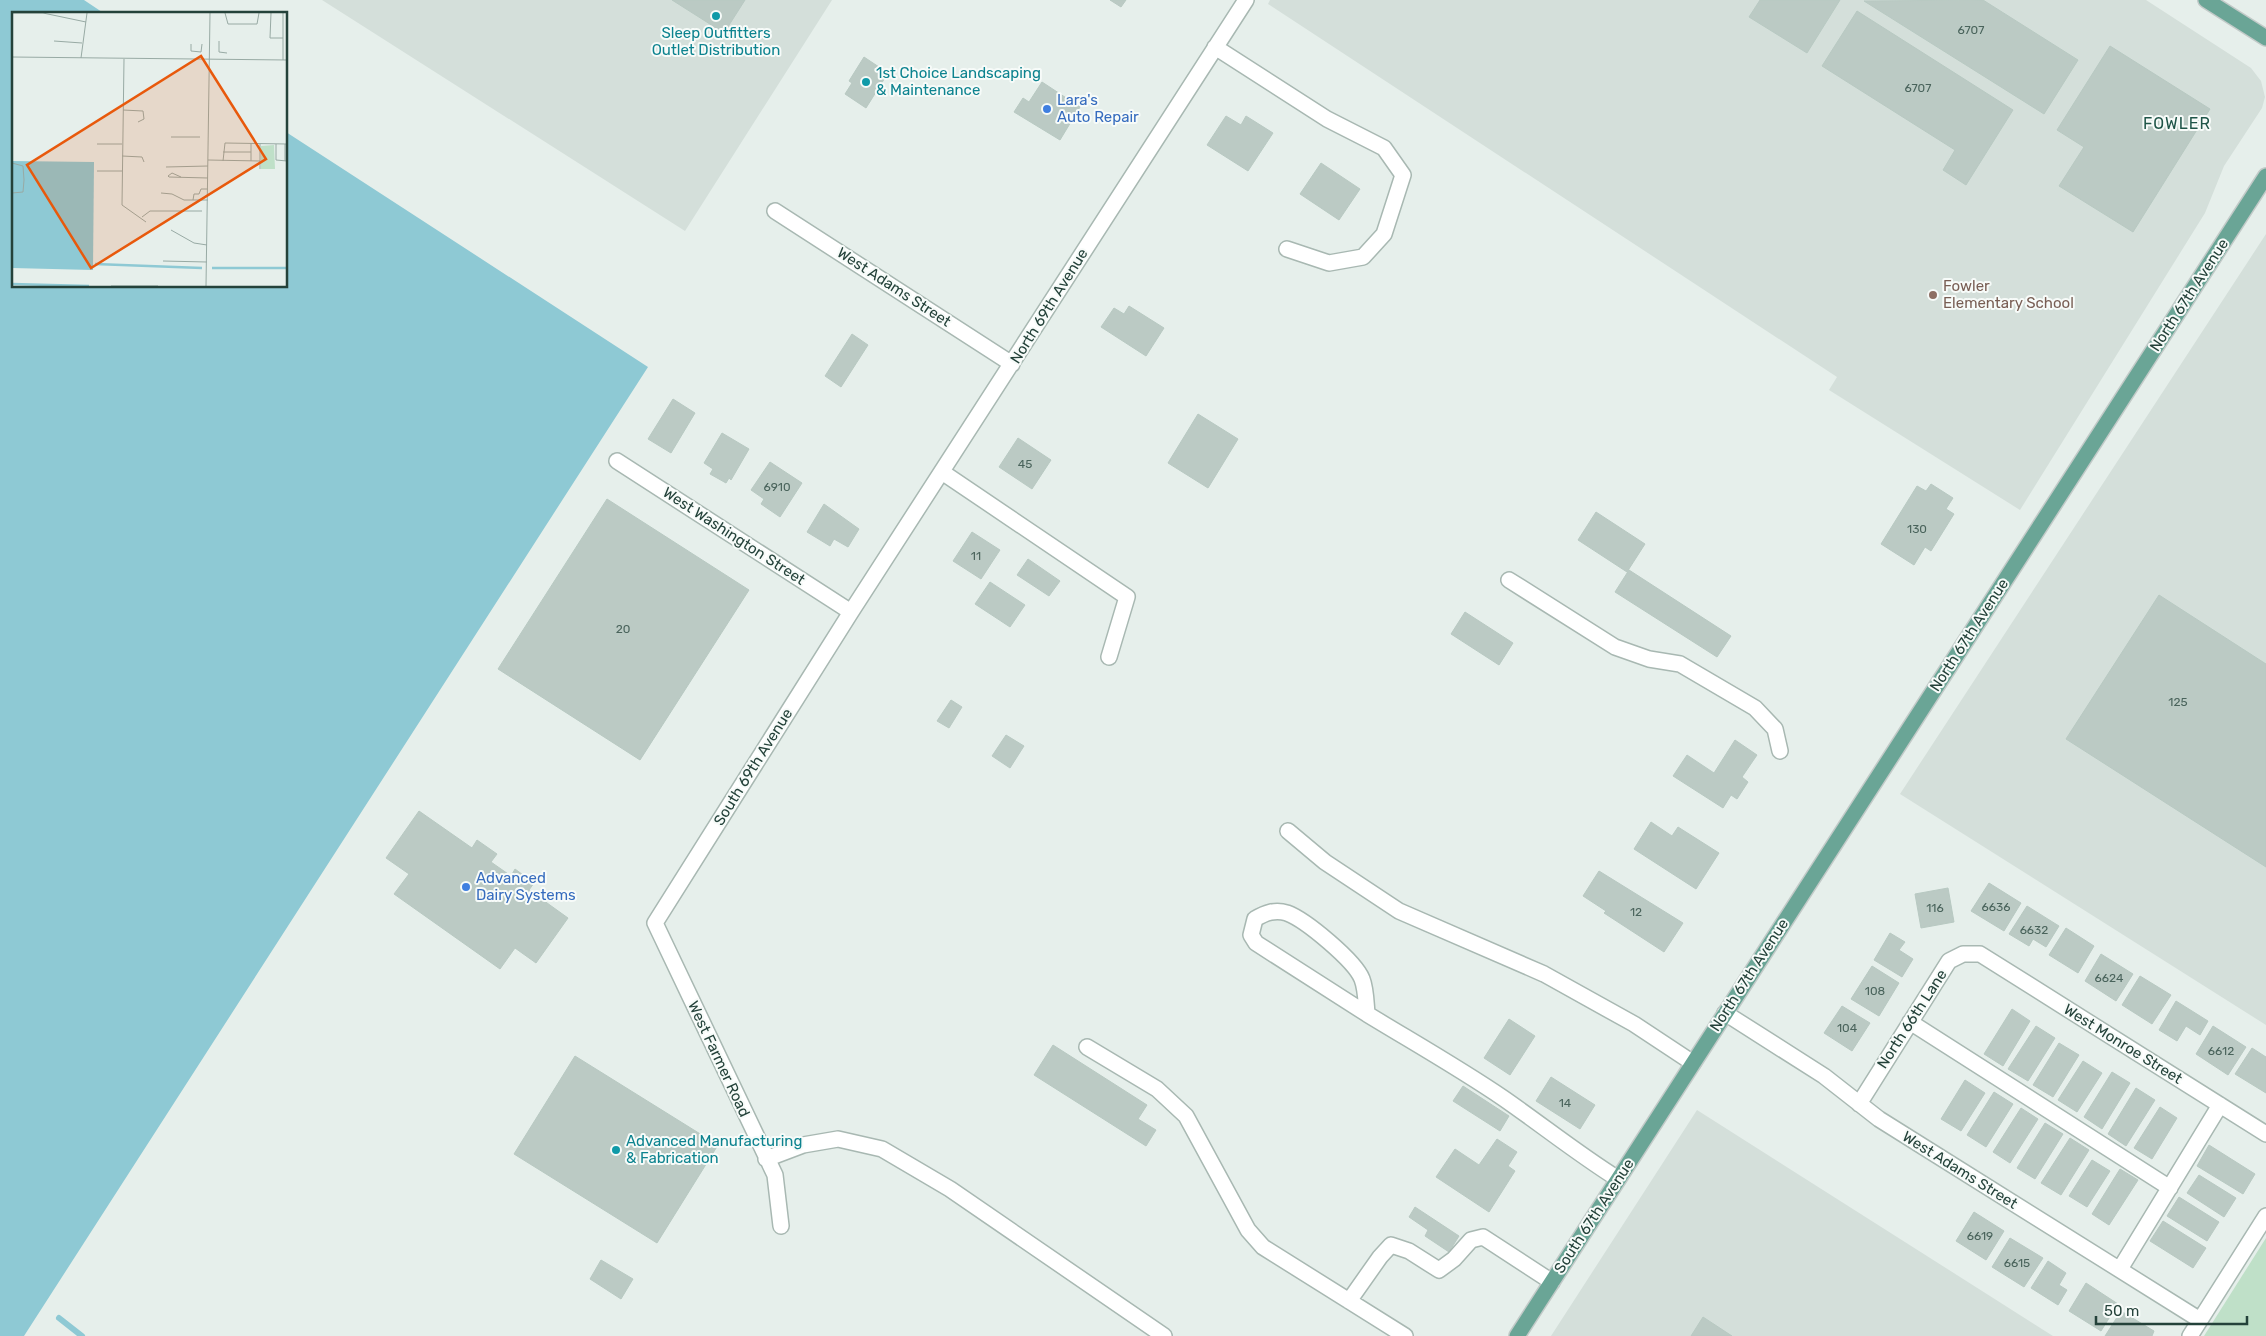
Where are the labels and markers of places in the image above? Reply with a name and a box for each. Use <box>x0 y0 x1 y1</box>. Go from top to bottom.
marker: Sleep Outfitters Outlet Distribution <box>710 10 722 22</box>
place label: Sleep Outfitters Outlet Distribution <box>652 24 780 59</box>
place label: 1st Choice Landscaping & Maintenance <box>876 64 1041 99</box>
marker: 1st Choice Landscaping & Maintenance <box>860 76 872 88</box>
place label: Lara's Auto Repair <box>1057 91 1139 126</box>
marker: Lara's Auto Repair <box>1041 103 1053 115</box>
place label: Fowler Elementary School <box>1943 277 2074 312</box>
marker: Fowler Elementary School <box>1927 289 1939 301</box>
place label: Advanced Dairy Systems <box>476 869 576 904</box>
marker: Advanced Dairy Systems <box>460 881 472 893</box>
place label: Advanced Manufacturing & Fabrication <box>626 1132 802 1167</box>
marker: Advanced Manufacturing & Fabrication <box>610 1144 622 1156</box>

